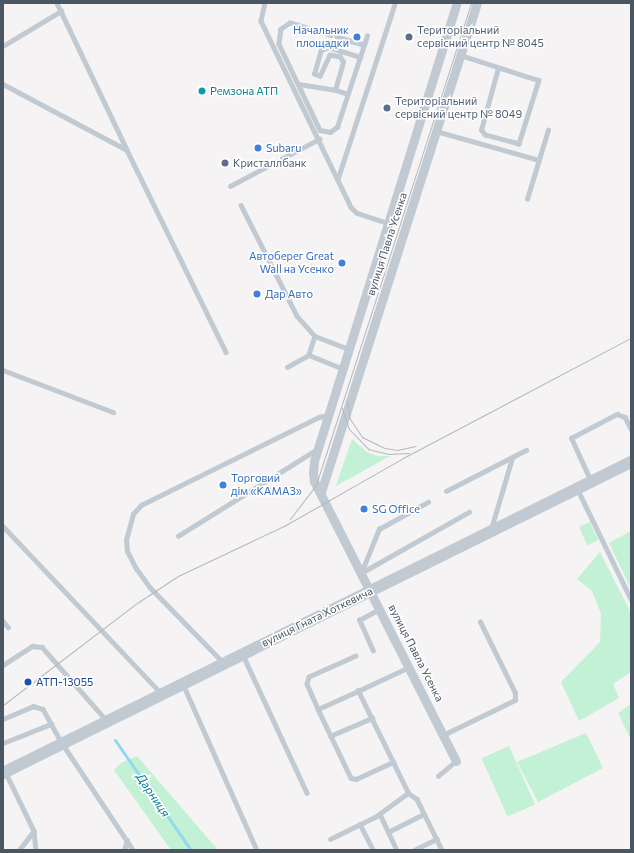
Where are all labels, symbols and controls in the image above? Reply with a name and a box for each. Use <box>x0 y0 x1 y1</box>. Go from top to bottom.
place label: Начальник площадки <box>293 24 349 50</box>
place label: Територіальний сервісний центр № 8045 <box>417 24 544 50</box>
marker: Начальник площадки <box>352 32 362 42</box>
marker: Територіальний сервісний центр № 8045 <box>404 32 414 42</box>
place label: Ремзона АТП <box>210 84 278 98</box>
marker: Ремзона АТП <box>197 86 207 96</box>
place label: Територіальний сервісний центр № 8049 <box>395 95 522 121</box>
marker: Територіальний сервісний центр № 8049 <box>382 103 392 113</box>
place label: Subaru <box>266 141 301 155</box>
marker: Subaru <box>253 143 263 153</box>
place label: Кристаллбанк <box>233 156 307 170</box>
marker: Кристаллбанк <box>220 158 230 168</box>
street label: вулиця Павла Усенка <box>364 191 410 297</box>
place label: Автоберег Great Wall на Усенко <box>249 250 334 276</box>
marker: Автоберег Great Wall на Усенко <box>337 258 347 268</box>
place label: Дар Авто <box>265 287 313 301</box>
marker: Дар Авто <box>252 289 262 299</box>
place label: Торговий дім «КАМАЗ» <box>231 472 302 498</box>
marker: Торговий дім «КАМАЗ» <box>218 480 228 490</box>
place label: SG Office <box>372 502 420 516</box>
marker: SG Office <box>359 504 369 514</box>
street label: вулиця Гната Хоткевича <box>259 584 375 650</box>
street label: вулиця Павла Усенка <box>386 602 446 704</box>
place label: АТП-13055 <box>36 675 93 689</box>
marker: АТП-13055 <box>23 677 33 687</box>
water label: Дарниця <box>133 770 173 820</box>

